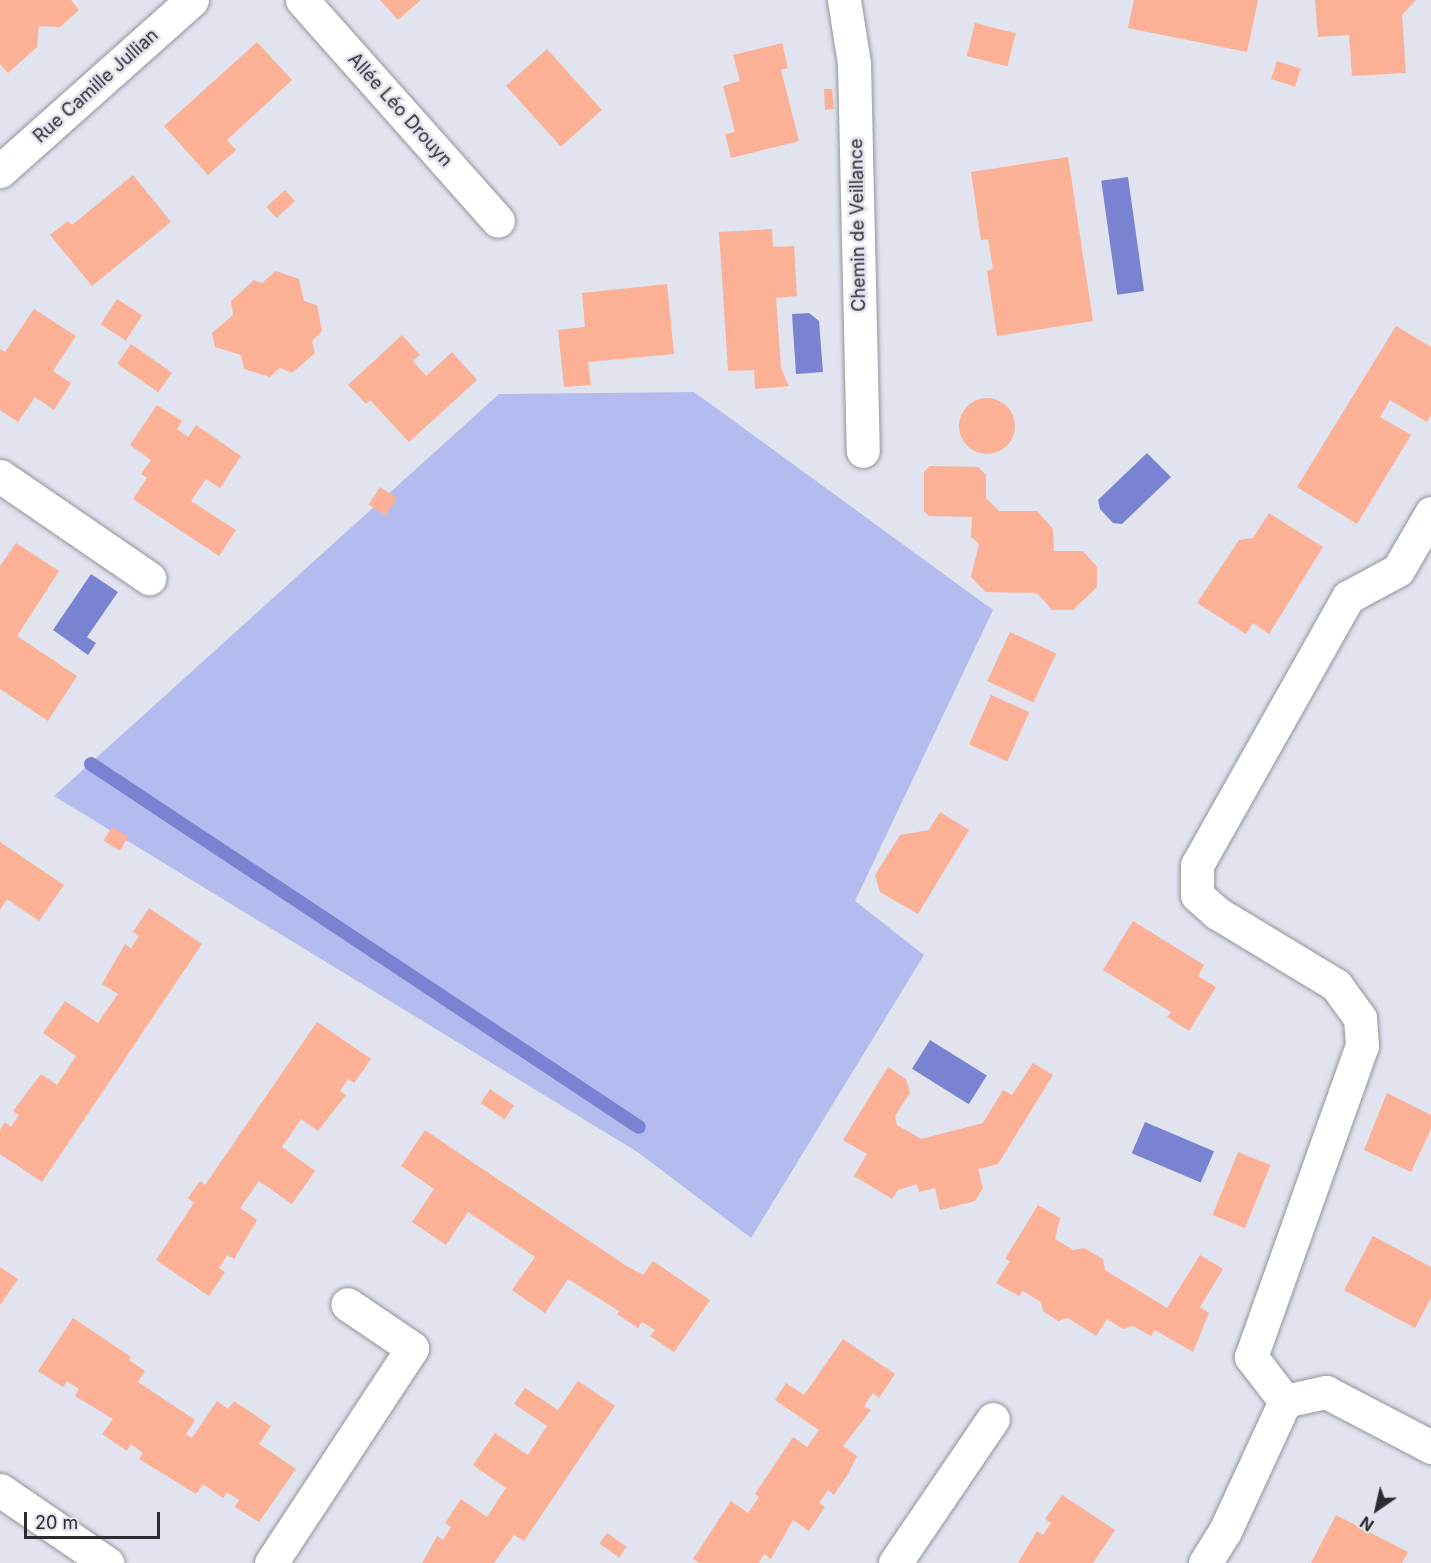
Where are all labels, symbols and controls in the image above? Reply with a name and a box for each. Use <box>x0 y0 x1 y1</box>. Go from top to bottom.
street label: Rue Camille Jullian <box>29 24 163 148</box>
street label: Allée Léo Drouyn <box>343 49 457 171</box>
street label: Chemin de Veillance <box>846 138 870 312</box>
north arrow <box>1347 1479 1407 1539</box>
scale bar <box>27 1500 164 1538</box>
text: 20 m <box>35 1512 78 1533</box>
text: N <box>1356 1512 1378 1536</box>

